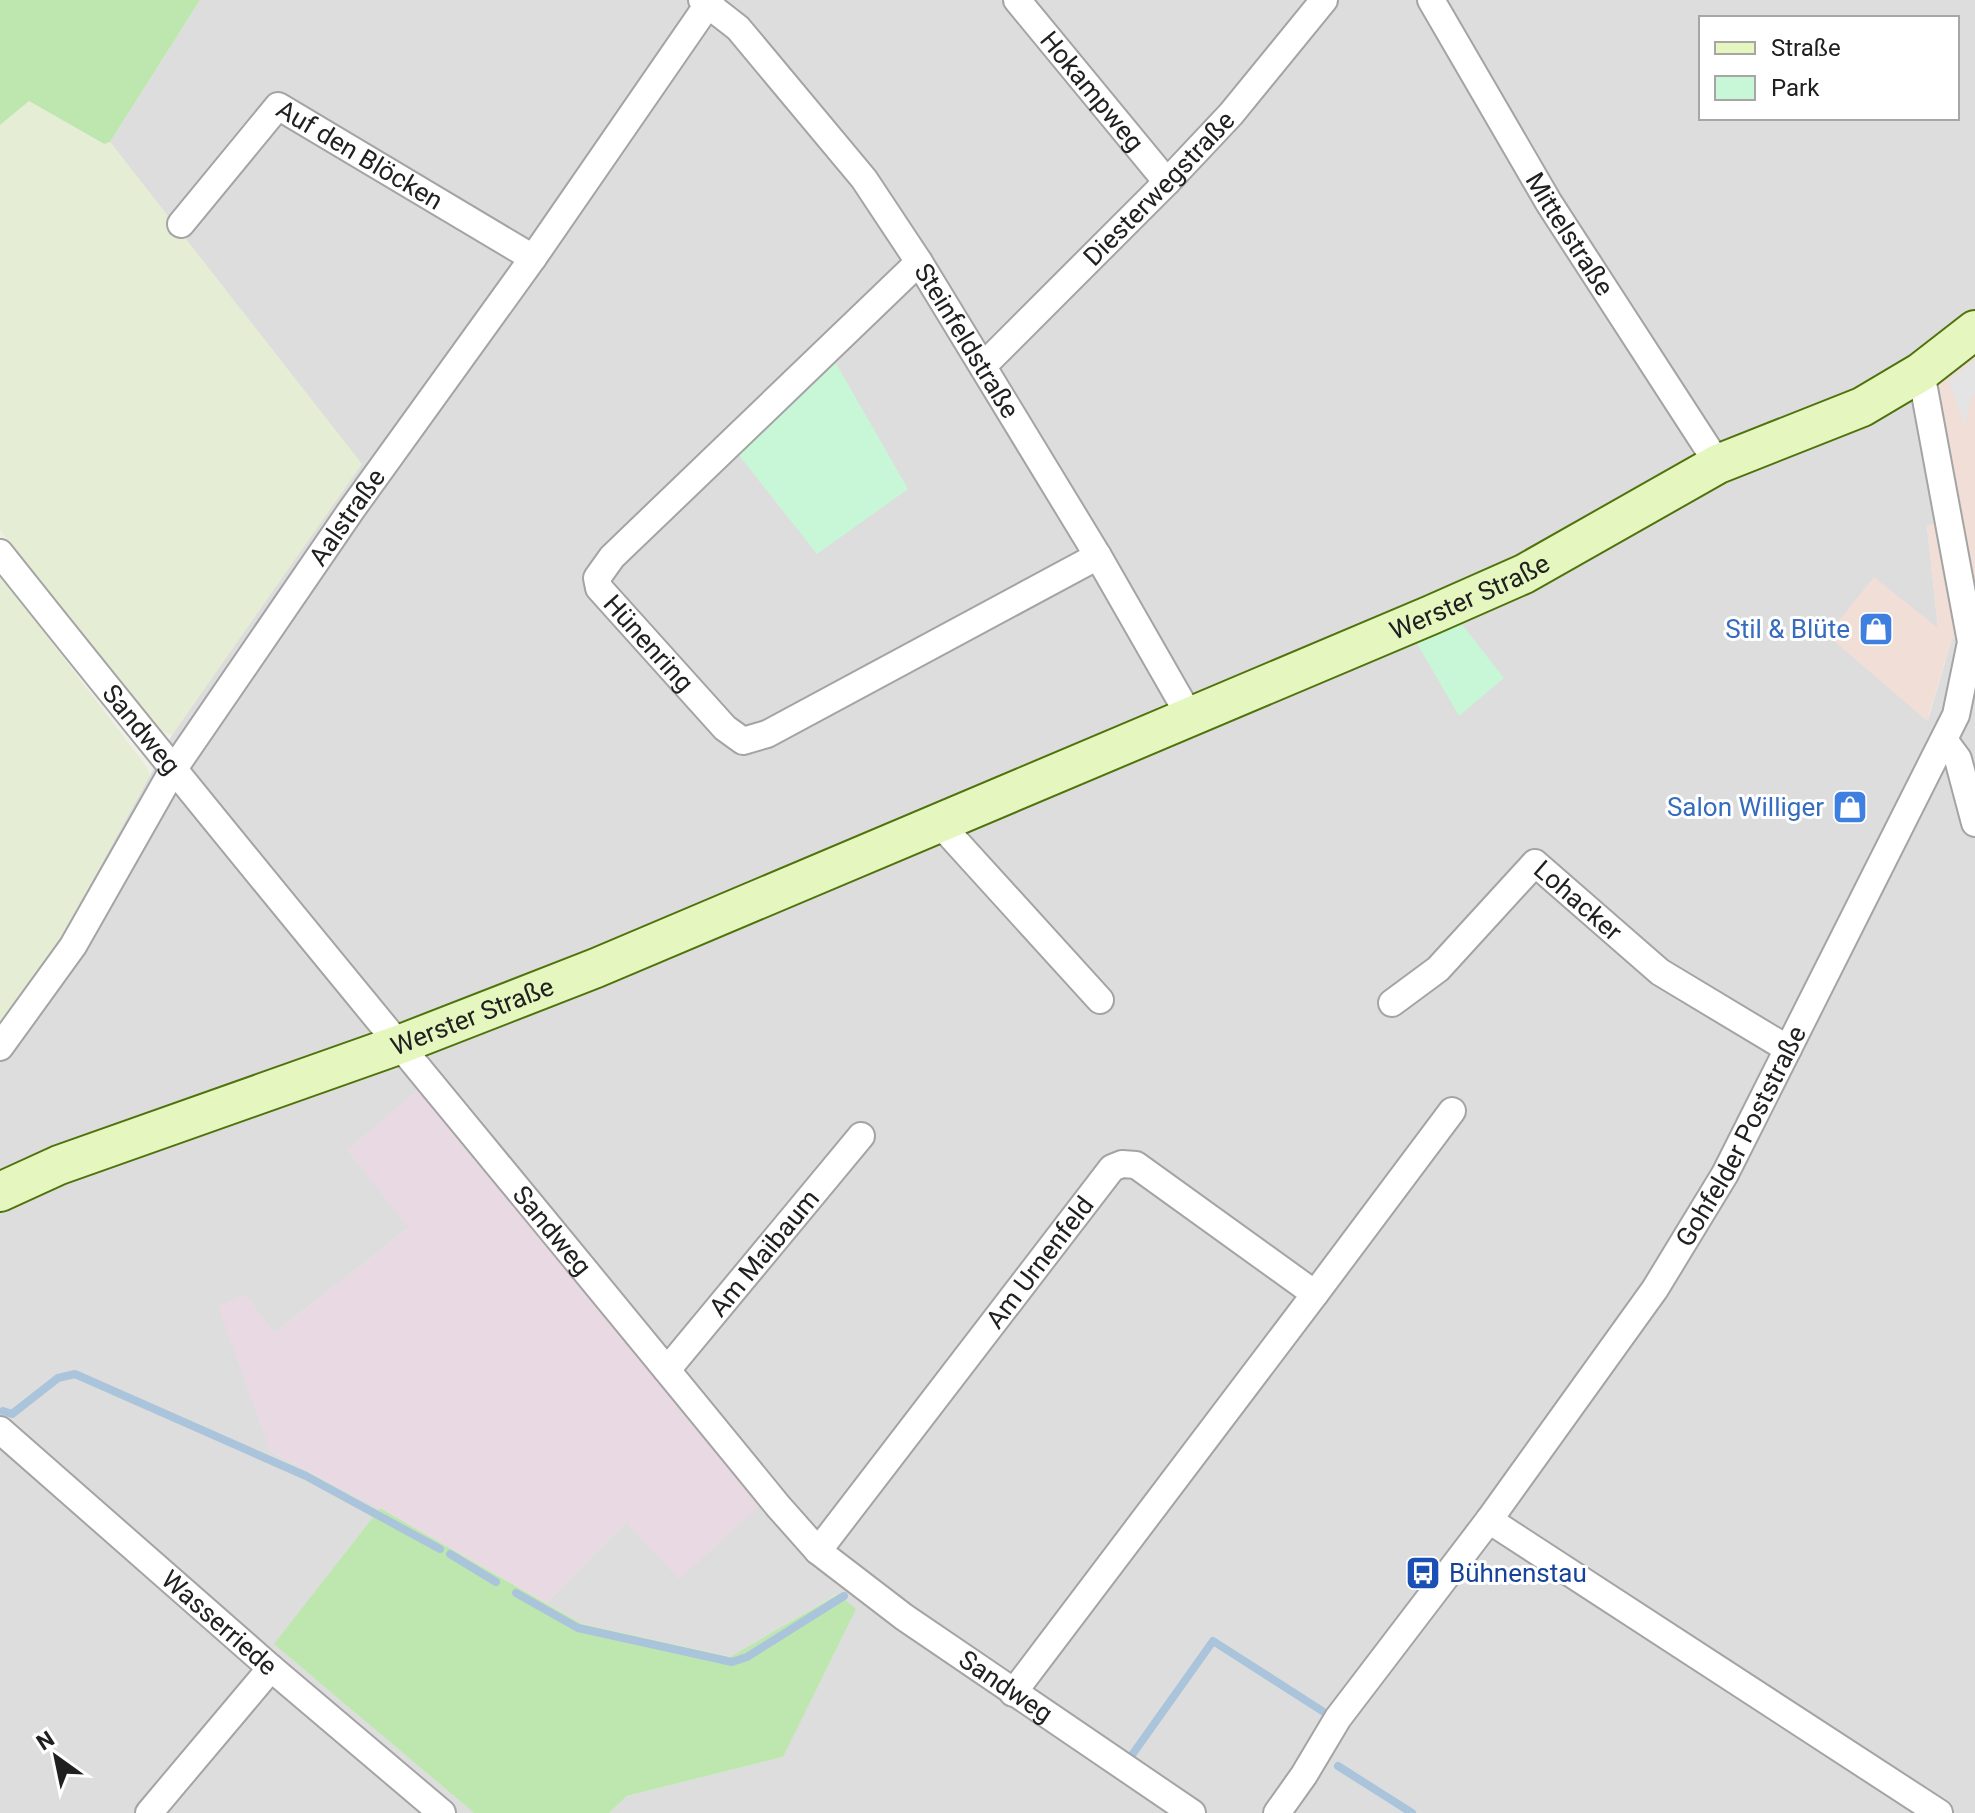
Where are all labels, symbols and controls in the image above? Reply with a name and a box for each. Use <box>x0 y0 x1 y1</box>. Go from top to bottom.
legend <box>1699 16 1959 120</box>
street label: Hokampweg <box>1034 25 1150 157</box>
text: Straße <box>1771 34 1841 62</box>
text: Park <box>1771 74 1820 102</box>
street label: Auf den Blöcken <box>271 94 448 216</box>
street label: Diesterwegstraße <box>1077 105 1241 272</box>
street label: Mittelstraße <box>1520 167 1620 301</box>
street label: Steinfeldstraße <box>908 258 1025 424</box>
street label: Aalstraße <box>303 463 391 571</box>
street label: Werster Straße <box>1385 548 1555 646</box>
street label: Hünenring <box>598 589 700 698</box>
shop icon: Stil & Blüte <box>1857 610 1895 648</box>
place label: Stil & Blüte <box>1725 614 1850 644</box>
street label: Sandweg <box>96 678 187 780</box>
shop icon: Salon Williger <box>1831 788 1869 826</box>
place label: Salon Williger <box>1667 792 1824 822</box>
street label: Lohacker <box>1528 854 1628 947</box>
street label: Werster Straße <box>387 971 558 1061</box>
street label: Gohfelder Poststraße <box>1669 1021 1812 1252</box>
street label: Sandweg <box>507 1180 598 1281</box>
street label: Am Maibaum <box>703 1184 825 1322</box>
street label: Am Urnenfeld <box>980 1190 1100 1334</box>
bus stop icon: Bühnenstau <box>1404 1554 1442 1592</box>
place label: Bühnenstau <box>1449 1558 1587 1588</box>
street label: Wasserriede <box>156 1564 283 1681</box>
street label: Sandweg <box>953 1644 1058 1729</box>
north arrow <box>16 1717 96 1797</box>
text: N <box>32 1726 59 1755</box>

